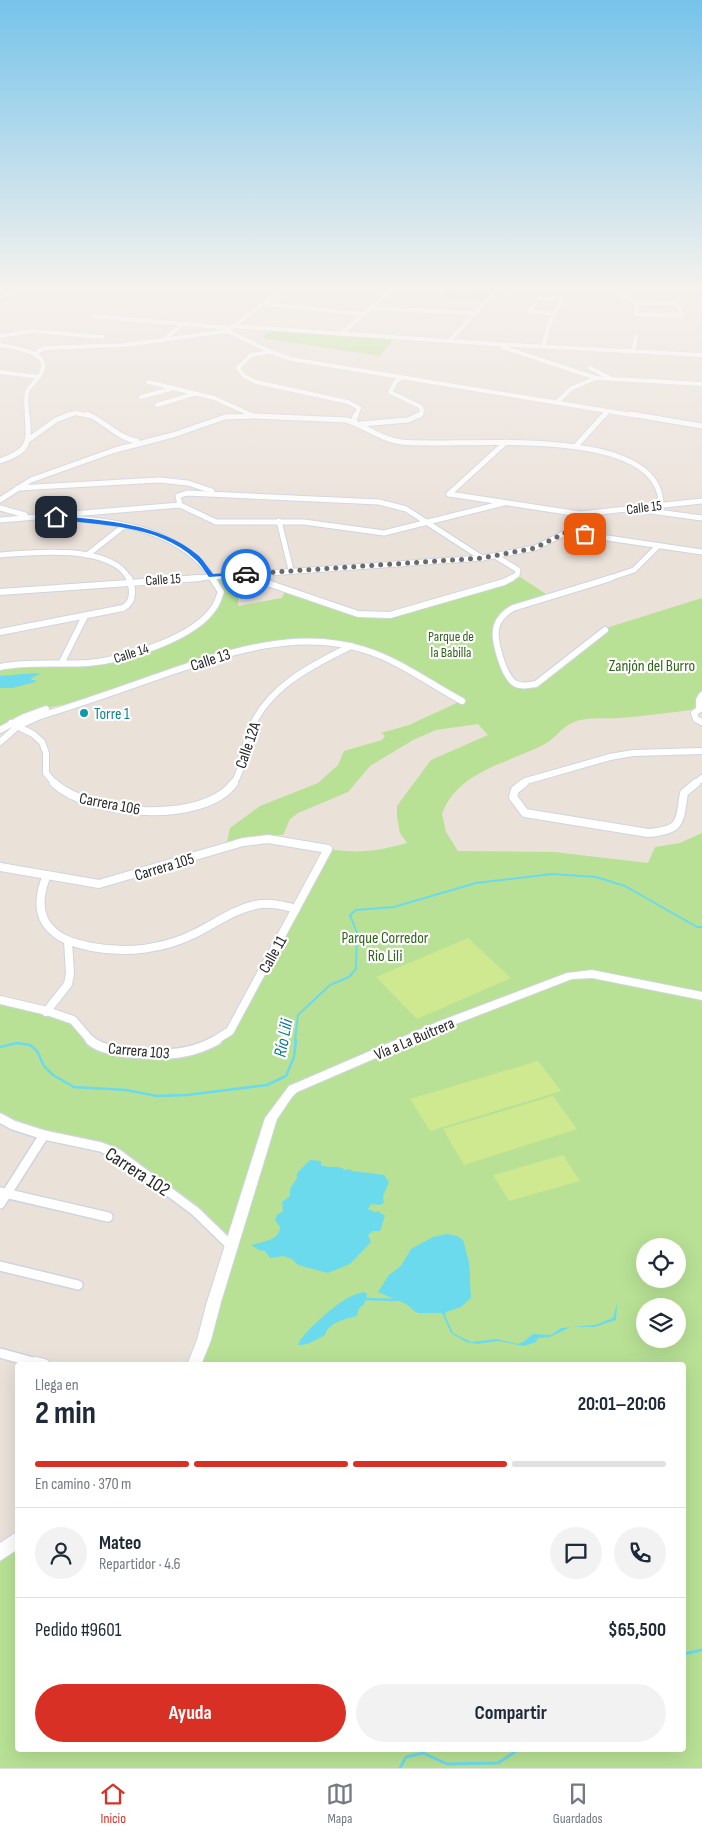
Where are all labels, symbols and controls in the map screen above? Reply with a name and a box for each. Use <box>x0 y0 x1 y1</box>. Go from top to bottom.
pin <box>35 496 77 538</box>
street label: Calle 15 <box>625 497 663 518</box>
icon: home <box>42 503 70 531</box>
pin <box>564 513 606 555</box>
icon: bag <box>571 520 599 548</box>
courier <box>221 549 271 599</box>
icon: car <box>232 560 260 588</box>
street label: Calle 15 <box>145 570 182 589</box>
park label: Parque de la Babilla <box>428 628 474 661</box>
street label: Calle 14 <box>112 640 151 667</box>
street label: Calle 13 <box>188 645 233 676</box>
park label: Zanjón del Burro <box>609 657 695 676</box>
place label: Torre 1 <box>94 705 130 724</box>
marker: Torre 1 <box>78 707 90 719</box>
street label: Calle 12A <box>232 720 265 771</box>
street label: Carrera 106 <box>78 789 142 820</box>
street label: Carrera 105 <box>132 849 196 885</box>
park label: Parque Corredor Rio Lili <box>342 929 429 966</box>
street label: Calle 11 <box>255 932 291 977</box>
street label: Vía a La Buitrera <box>372 1014 457 1065</box>
water label: Río Lili <box>270 1017 298 1059</box>
street label: Carrera 103 <box>107 1039 170 1064</box>
street label: Carrera 102 <box>100 1143 174 1202</box>
map controls <box>636 1238 686 1348</box>
button: locate <box>636 1238 686 1288</box>
button: layers <box>636 1298 686 1348</box>
text: Llega en <box>35 1376 79 1395</box>
text: 20:01–20:06 <box>578 1393 666 1416</box>
text: 2 min <box>35 1394 96 1433</box>
text: En camino · 370 m <box>35 1475 131 1494</box>
button: person <box>35 1527 87 1579</box>
button: chat <box>550 1527 602 1579</box>
button: phone <box>614 1527 666 1579</box>
text: Mateo <box>99 1532 141 1555</box>
text: Repartidor · 4.6 <box>99 1555 181 1574</box>
text: Pedido #9601 <box>35 1619 121 1642</box>
text: $65,500 <box>608 1619 666 1642</box>
button: Ayuda <box>35 1684 346 1742</box>
button: Compartir <box>356 1684 666 1742</box>
tab: Inicio <box>99 1780 127 1827</box>
tab: Mapa <box>326 1780 354 1827</box>
tab: Guardados <box>553 1780 603 1827</box>

